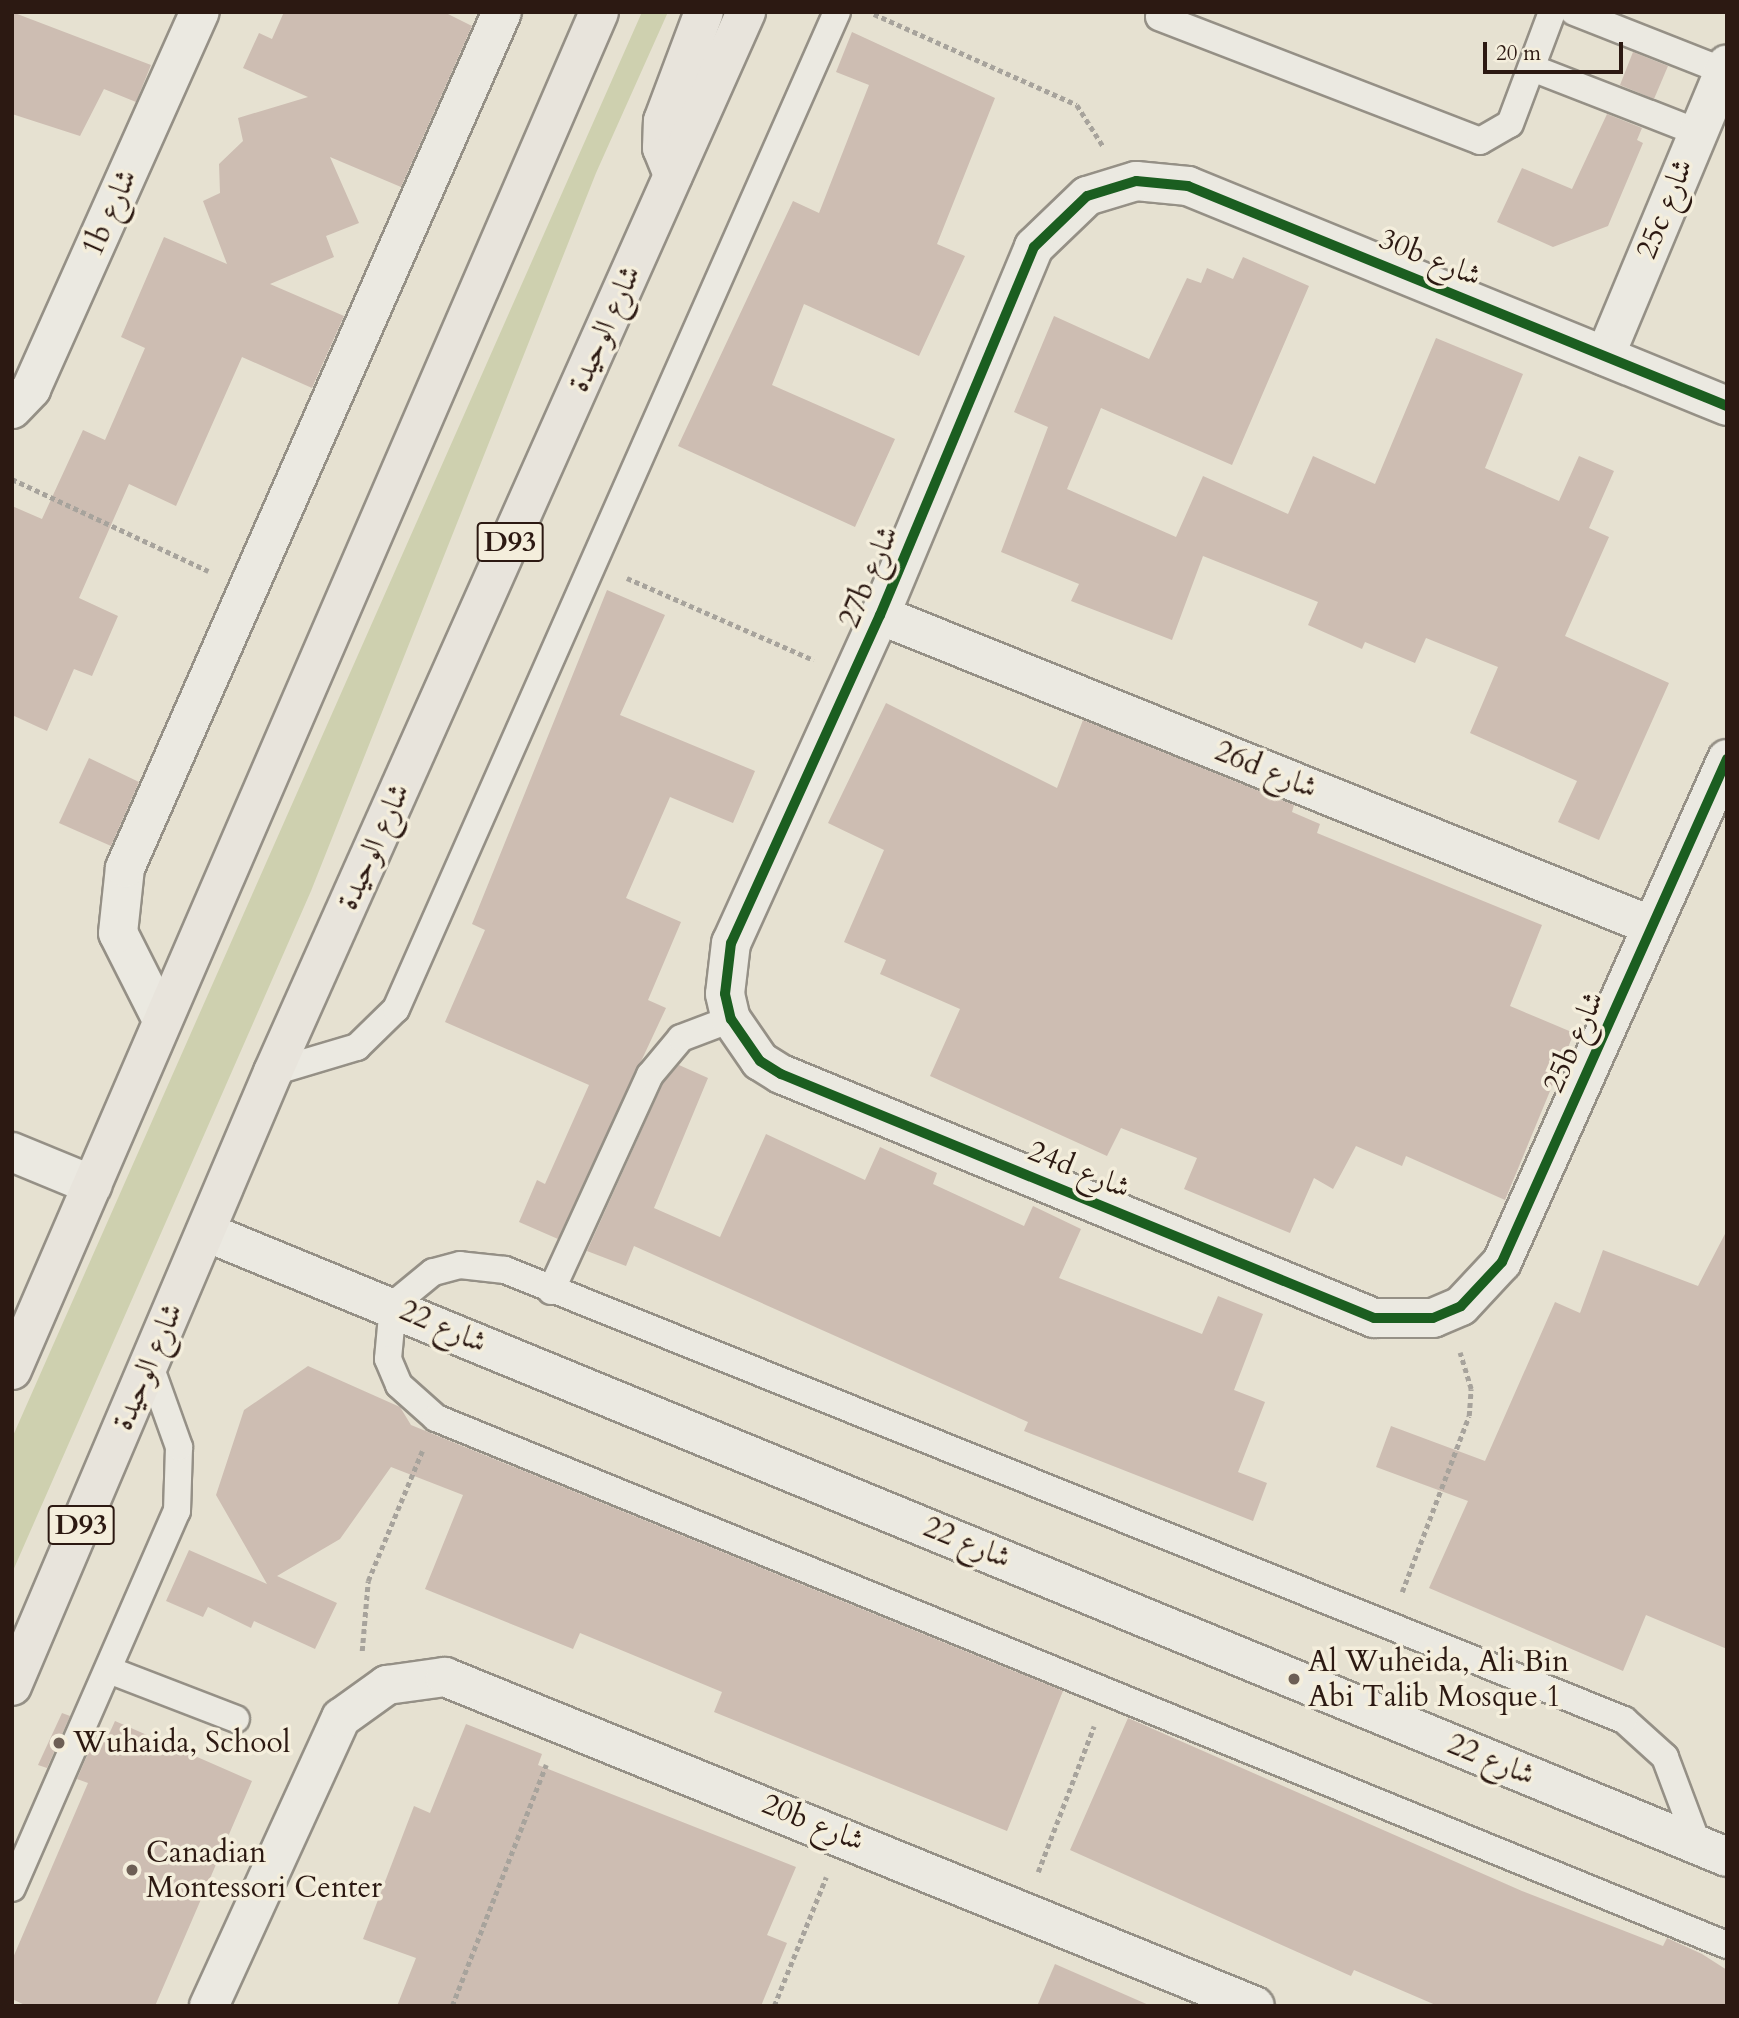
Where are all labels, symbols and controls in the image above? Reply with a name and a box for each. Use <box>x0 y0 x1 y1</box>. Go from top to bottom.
scale bar <box>1487 28 1627 72</box>
text: 20 m <box>1496 39 1541 68</box>
street label: 25c شارع <box>1629 154 1701 264</box>
street label: 1b شارع <box>75 164 145 262</box>
street label: 30b شارع <box>1374 221 1486 295</box>
street label: شارع الوحيدة <box>561 260 649 398</box>
road number: D93 <box>475 518 545 566</box>
street label: 27b شارع <box>832 521 906 633</box>
street label: 26d شارع <box>1210 733 1322 807</box>
street label: شارع الوحيدة <box>330 778 418 916</box>
street label: 25b شارع <box>1536 986 1612 1098</box>
street label: 24d شارع <box>1023 1133 1135 1207</box>
street label: شارع 22 <box>394 1293 492 1361</box>
street label: شارع الوحيدة <box>105 1298 191 1436</box>
road number: D93 <box>46 1500 116 1550</box>
street label: شارع 22 <box>918 1509 1016 1577</box>
place label: Al Wuheida, Ali Bin Abi Talib Mosque 1 <box>1308 1644 1569 1714</box>
marker: Al Wuheida, Ali Bin Abi Talib Mosque 1 <box>1286 1671 1302 1687</box>
place label: Wuhaida, School <box>73 1725 290 1761</box>
street label: شارع 22 <box>1442 1726 1540 1794</box>
marker: Wuhaida, School <box>51 1735 67 1751</box>
street label: 20b شارع <box>757 1786 869 1860</box>
place label: Canadian Montessori Center <box>146 1835 382 1906</box>
marker: Canadian Montessori Center <box>124 1862 140 1878</box>

